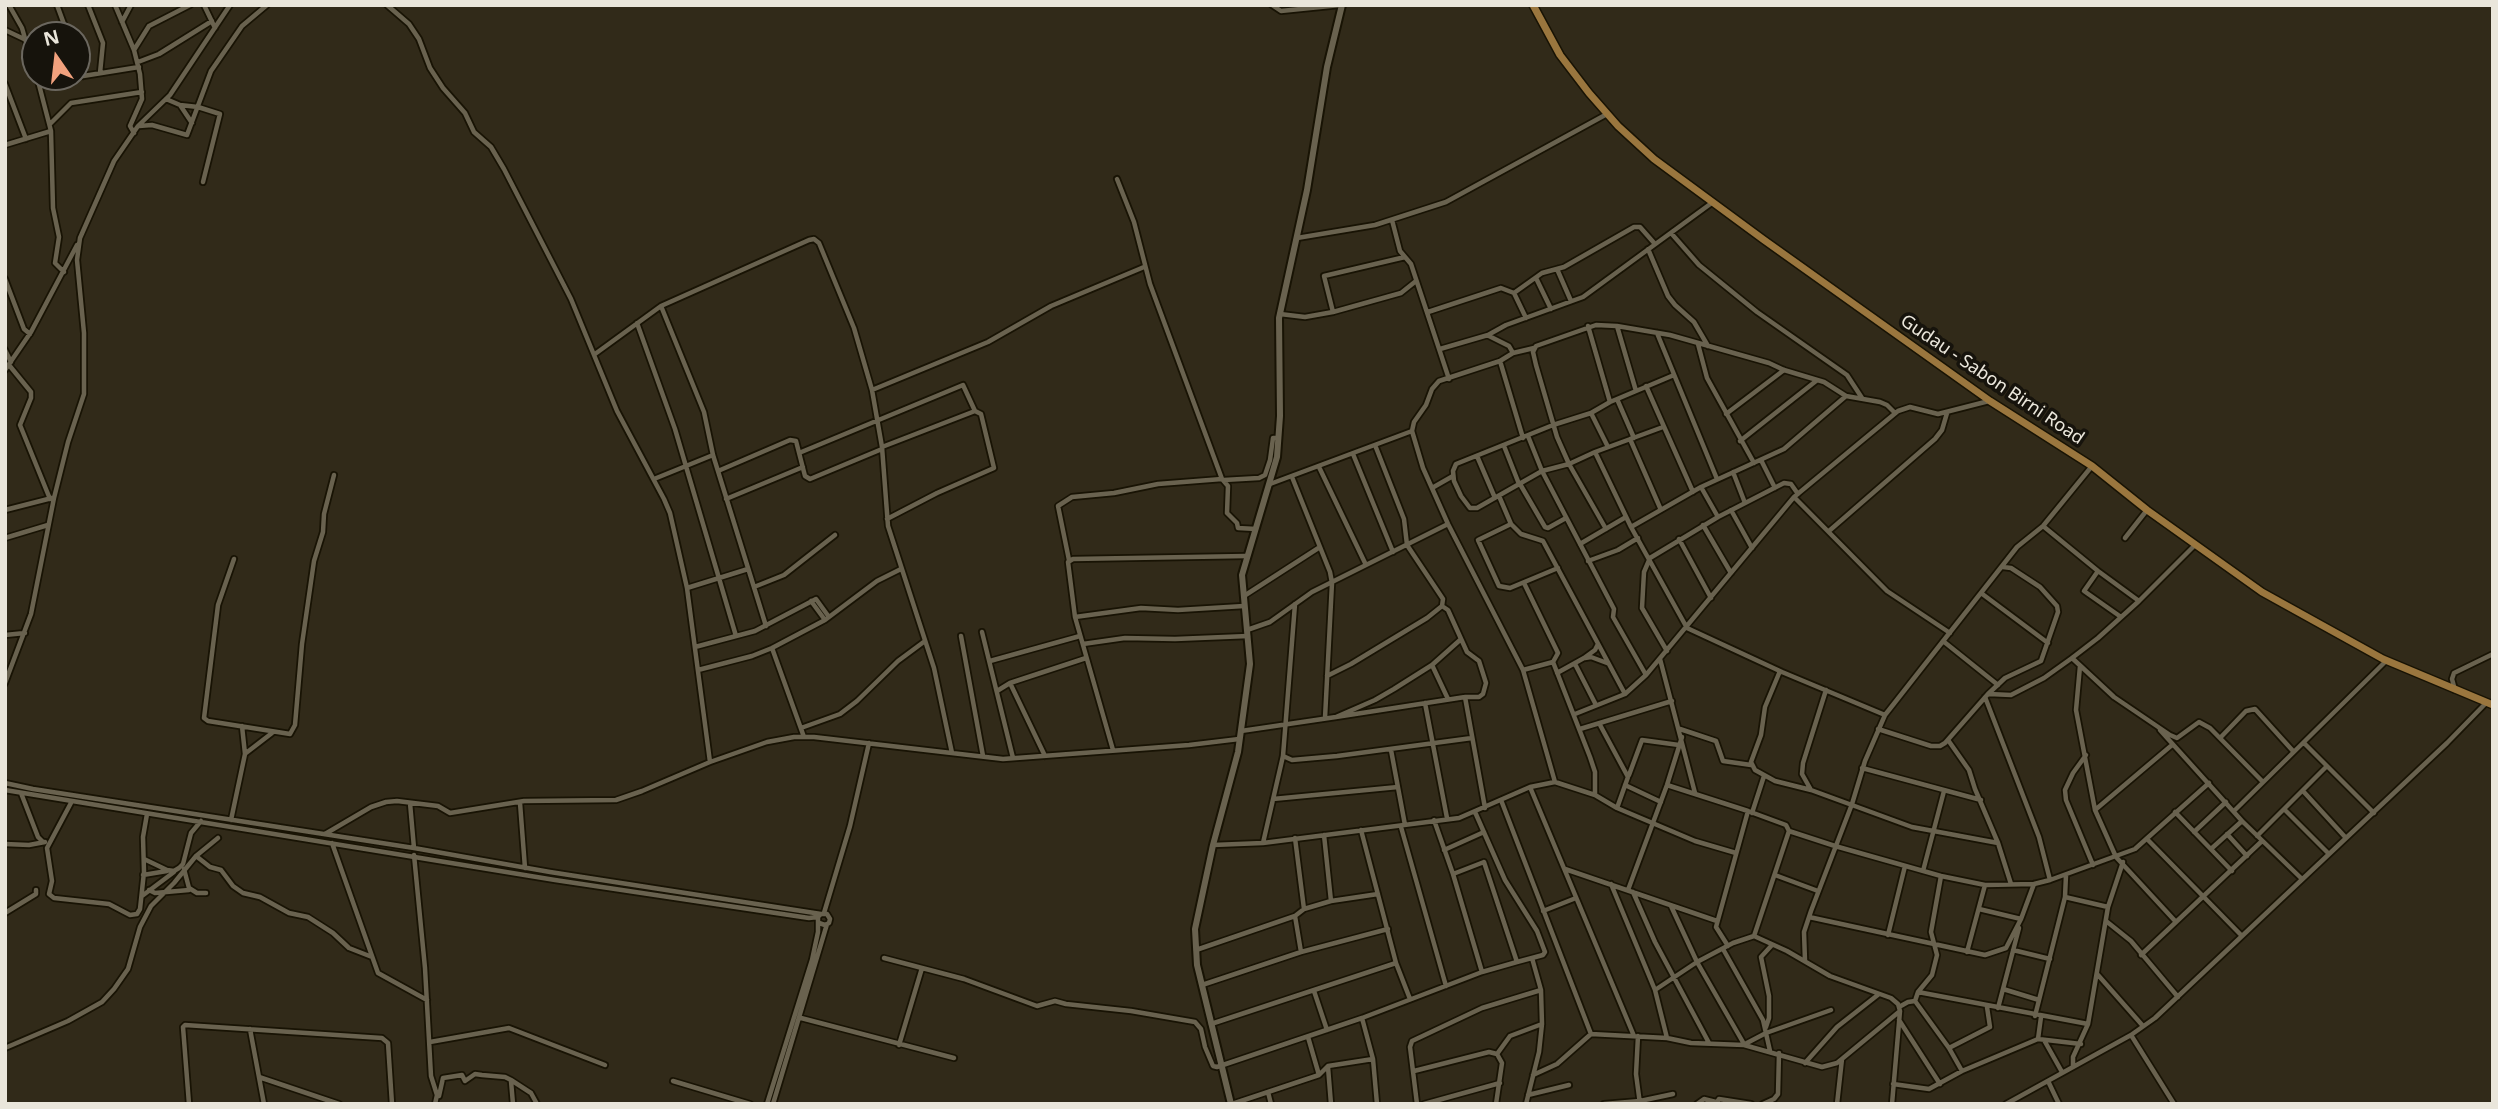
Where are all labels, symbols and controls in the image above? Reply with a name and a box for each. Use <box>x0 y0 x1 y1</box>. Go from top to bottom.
north arrow <box>21 21 91 91</box>
text: N <box>41 23 62 52</box>
street label: Gudau - Sabon Birni Road <box>1896 310 2088 450</box>

